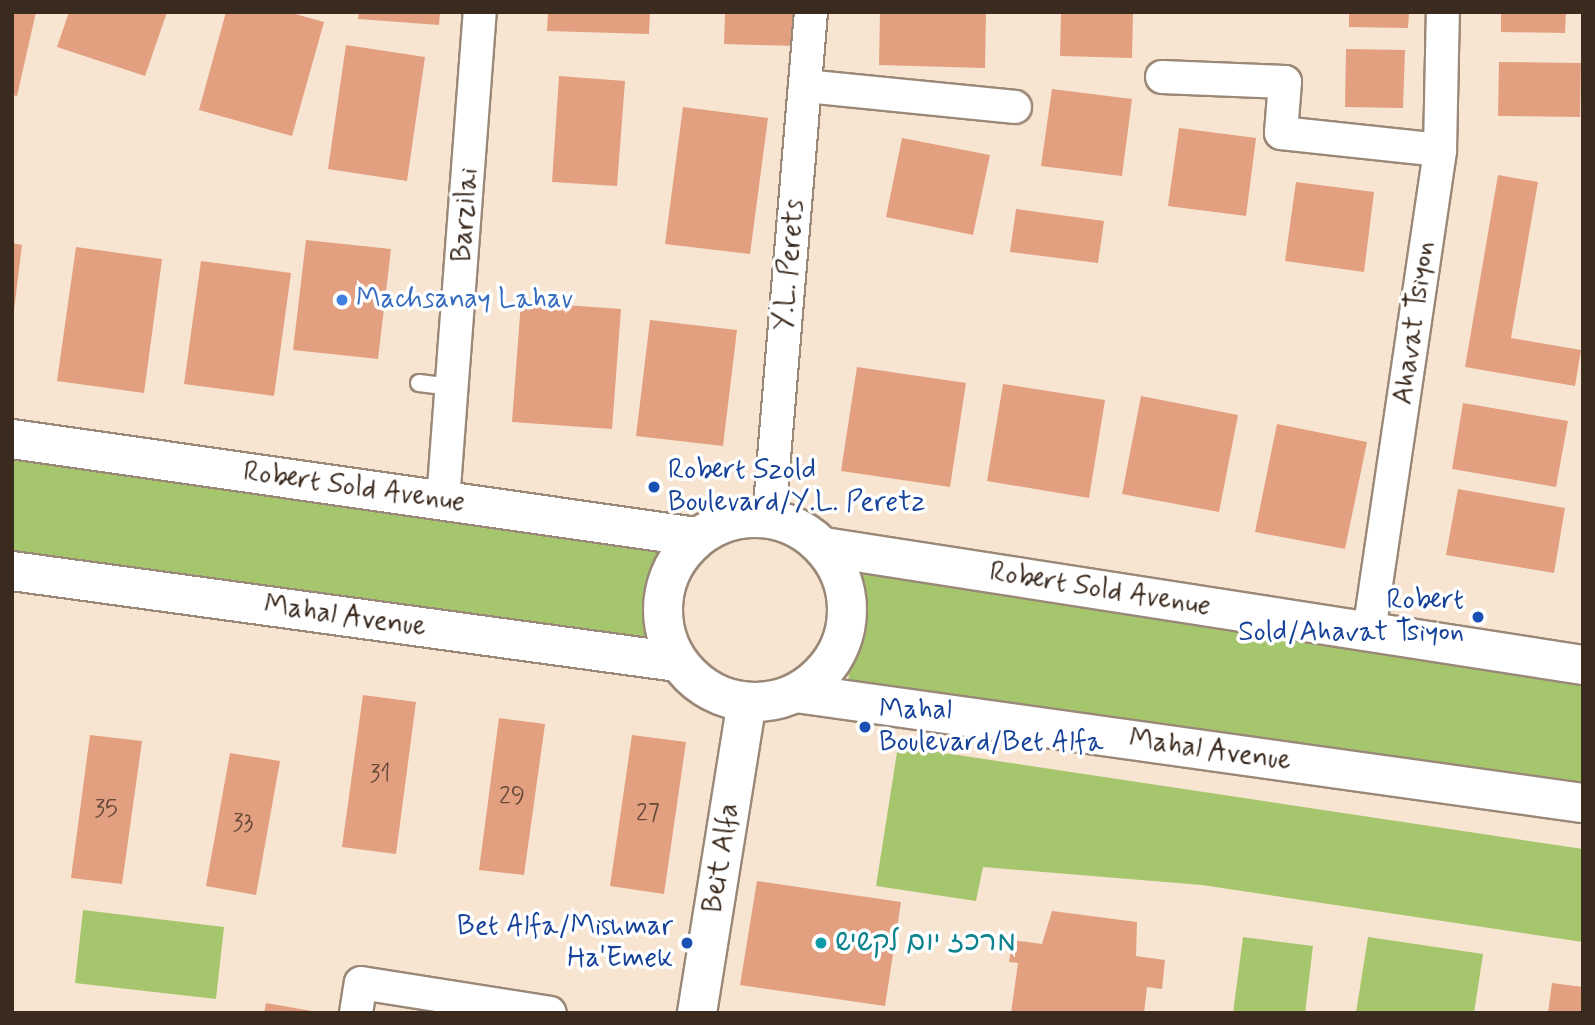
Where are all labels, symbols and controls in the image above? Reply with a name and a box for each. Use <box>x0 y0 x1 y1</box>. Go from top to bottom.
street label: Barzilai <box>446 167 486 263</box>
street label: Y.L. Perets <box>768 198 812 332</box>
street label: Ahavat Tsiyon <box>1387 239 1443 407</box>
place label: Machsanay Lahav <box>356 283 570 317</box>
marker: Machsanay Lahav <box>334 292 350 308</box>
place label: Robert Szold Boulevard/Y.L. Peretz <box>668 454 925 520</box>
street label: Robert Sold Avenue <box>238 455 470 521</box>
marker: Robert Szold Boulevard/Y.L. Peretz <box>646 479 662 495</box>
street label: Robert Sold Avenue <box>984 555 1216 625</box>
place label: Robert Sold/Ahavat Tsiyon <box>1238 584 1464 650</box>
street label: Mahal Avenue <box>259 589 431 645</box>
marker: Robert Sold/Ahavat Tsiyon <box>1470 609 1486 625</box>
place label: Mahal Boulevard/Bet Alfa <box>879 694 1103 760</box>
marker: Mahal Boulevard/Bet Alfa <box>857 719 873 735</box>
street label: Mahal Avenue <box>1124 723 1296 779</box>
house number: 31 <box>369 761 391 789</box>
house number: 29 <box>499 783 525 811</box>
house number: 35 <box>94 796 118 824</box>
house number: 27 <box>636 800 660 828</box>
street label: Beit Alfa <box>697 800 747 916</box>
house number: 33 <box>233 810 253 838</box>
place label: Bet Alfa/Mishmar Ha'Emek <box>458 910 673 976</box>
place label: מרכז יום לקשיש <box>835 926 1016 960</box>
marker: Bet Alfa/Mishmar Ha'Emek <box>679 935 695 951</box>
marker: מרכז יום לקשיש <box>813 935 829 951</box>

